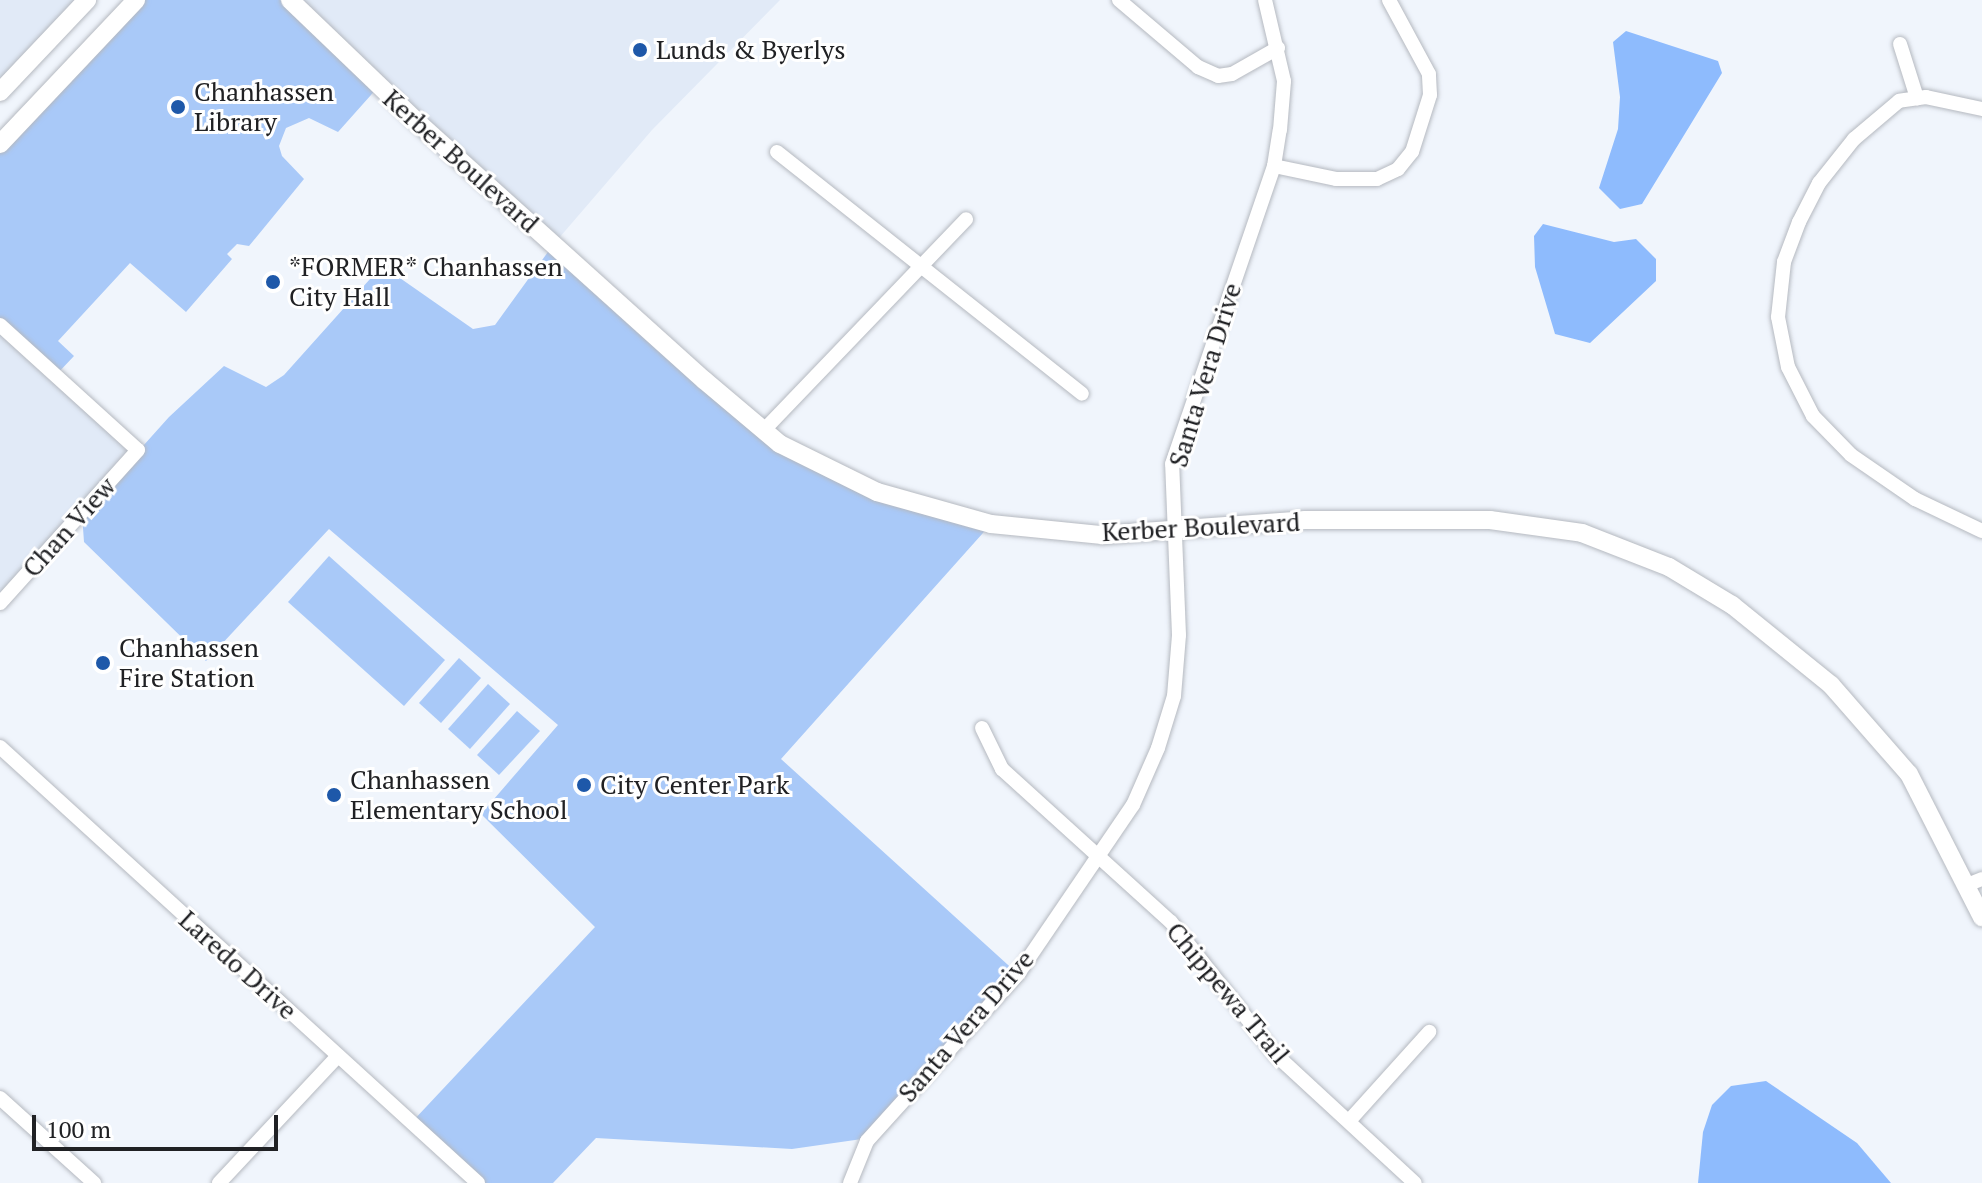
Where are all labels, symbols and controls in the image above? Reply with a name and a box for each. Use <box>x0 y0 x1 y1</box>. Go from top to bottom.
place label: Lunds & Byerlys <box>656 34 845 66</box>
marker: Lunds & Byerlys <box>631 41 649 59</box>
place label: Chanhassen Library <box>194 76 334 138</box>
street label: Kerber Boulevard <box>377 83 545 239</box>
marker: Chanhassen Library <box>169 98 187 116</box>
place label: *FORMER* Chanhassen City Hall <box>289 251 564 312</box>
marker: *FORMER* Chanhassen City Hall <box>264 273 282 291</box>
street label: Santa Vera Drive <box>1162 279 1248 471</box>
street label: Chan View <box>16 470 122 584</box>
street label: Kerber Boulevard <box>1101 506 1301 548</box>
place label: Chanhassen Fire Station <box>119 632 259 694</box>
marker: Chanhassen Fire Station <box>94 654 112 672</box>
place label: Chanhassen Elementary School <box>350 764 568 826</box>
place label: City Center Park <box>600 769 789 801</box>
marker: City Center Park <box>575 776 593 794</box>
marker: Chanhassen Elementary School <box>325 786 343 804</box>
street label: Laredo Drive <box>173 904 303 1026</box>
street label: Chippewa Trail <box>1160 916 1296 1070</box>
street label: Santa Vera Drive <box>891 943 1041 1109</box>
scale bar <box>36 1099 282 1149</box>
text: 100 m <box>46 1113 111 1145</box>

